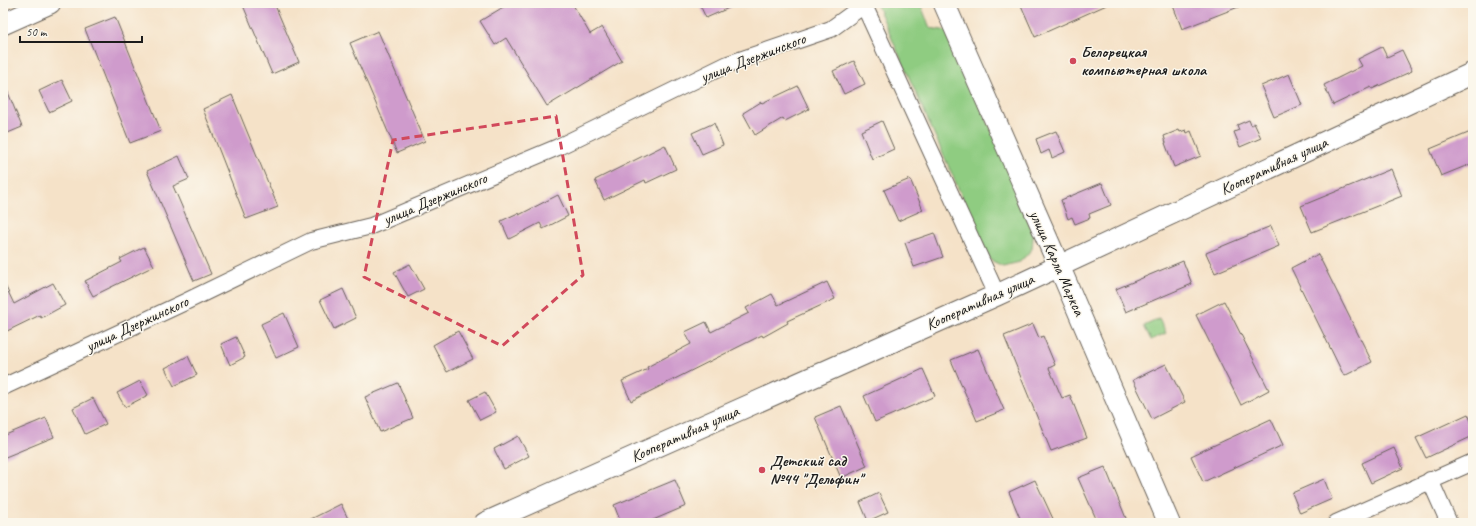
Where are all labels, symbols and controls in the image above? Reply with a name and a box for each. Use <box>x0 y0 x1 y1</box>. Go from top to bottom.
scale bar <box>20 18 142 44</box>
text: 50 m <box>26 24 48 40</box>
street label: улица Дзержинского <box>697 28 810 88</box>
place label: Белорецкая компьютерная школа <box>1081 42 1208 80</box>
marker: Белорецкая компьютерная школа <box>1068 56 1078 66</box>
street label: Кооперативная улица <box>1217 132 1332 200</box>
street label: улица Дзержинского <box>379 168 491 230</box>
street label: улица Карла Маркса <box>1024 206 1090 320</box>
street label: Кооперативная улица <box>923 269 1038 335</box>
street label: улица Дзержинского <box>82 291 193 357</box>
street label: Кооперативная улица <box>628 401 743 467</box>
place label: Детский сад №44 "Дельфин" <box>770 451 866 489</box>
marker: Детский сад №44 "Дельфин" <box>757 465 767 475</box>

